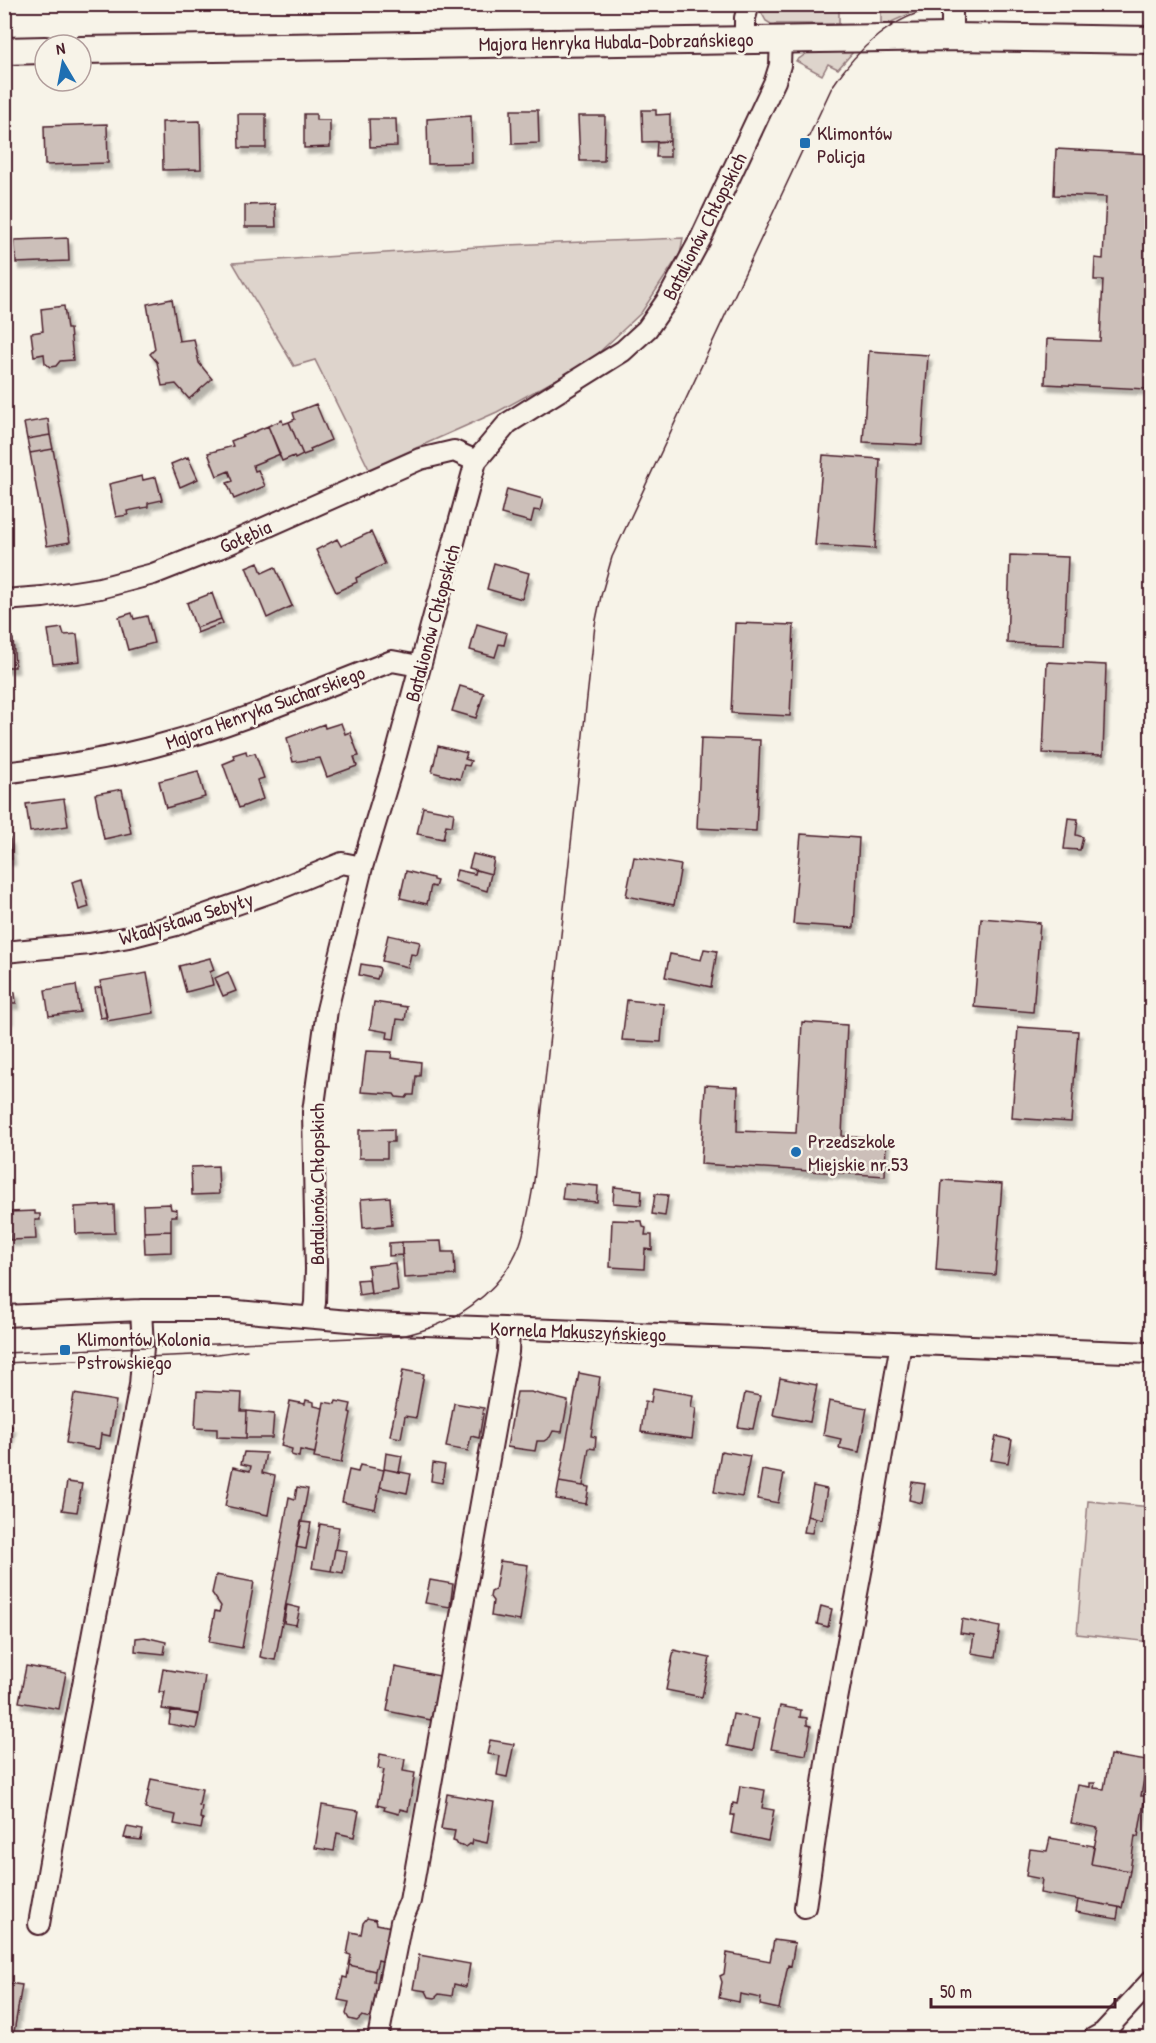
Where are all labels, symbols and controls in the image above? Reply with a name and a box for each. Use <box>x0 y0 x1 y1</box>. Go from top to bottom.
street label: Majora Henryka Hubala-Dobrzańskiego <box>478 25 754 57</box>
north arrow <box>33 33 93 93</box>
text: N <box>54 37 67 60</box>
place label: Klimontów Policja <box>817 119 892 169</box>
marker: Klimontów Policja <box>798 136 812 150</box>
street label: Batalionów Chłopskich <box>655 148 753 304</box>
street label: Gołębia <box>215 513 275 559</box>
street label: Batalionów Chłopskich <box>398 541 466 705</box>
street label: Majora Henryka Sucharskiego <box>162 658 368 756</box>
street label: Władysława Sebyły <box>116 885 256 951</box>
street label: Batalionów Chłopskich <box>303 1103 330 1265</box>
place label: Przedszkole Miejskie nr.53 <box>808 1127 909 1177</box>
marker: Przedszkole Miejskie nr.53 <box>789 1145 803 1159</box>
street label: Kornela Makuszyńskiego <box>489 1314 667 1348</box>
place label: Klimontów Kolonia Pstrowskiego <box>77 1325 210 1375</box>
marker: Klimontów Kolonia Pstrowskiego <box>58 1343 72 1357</box>
scale bar <box>931 1971 1116 2009</box>
text: 50 m <box>940 1979 972 2004</box>

